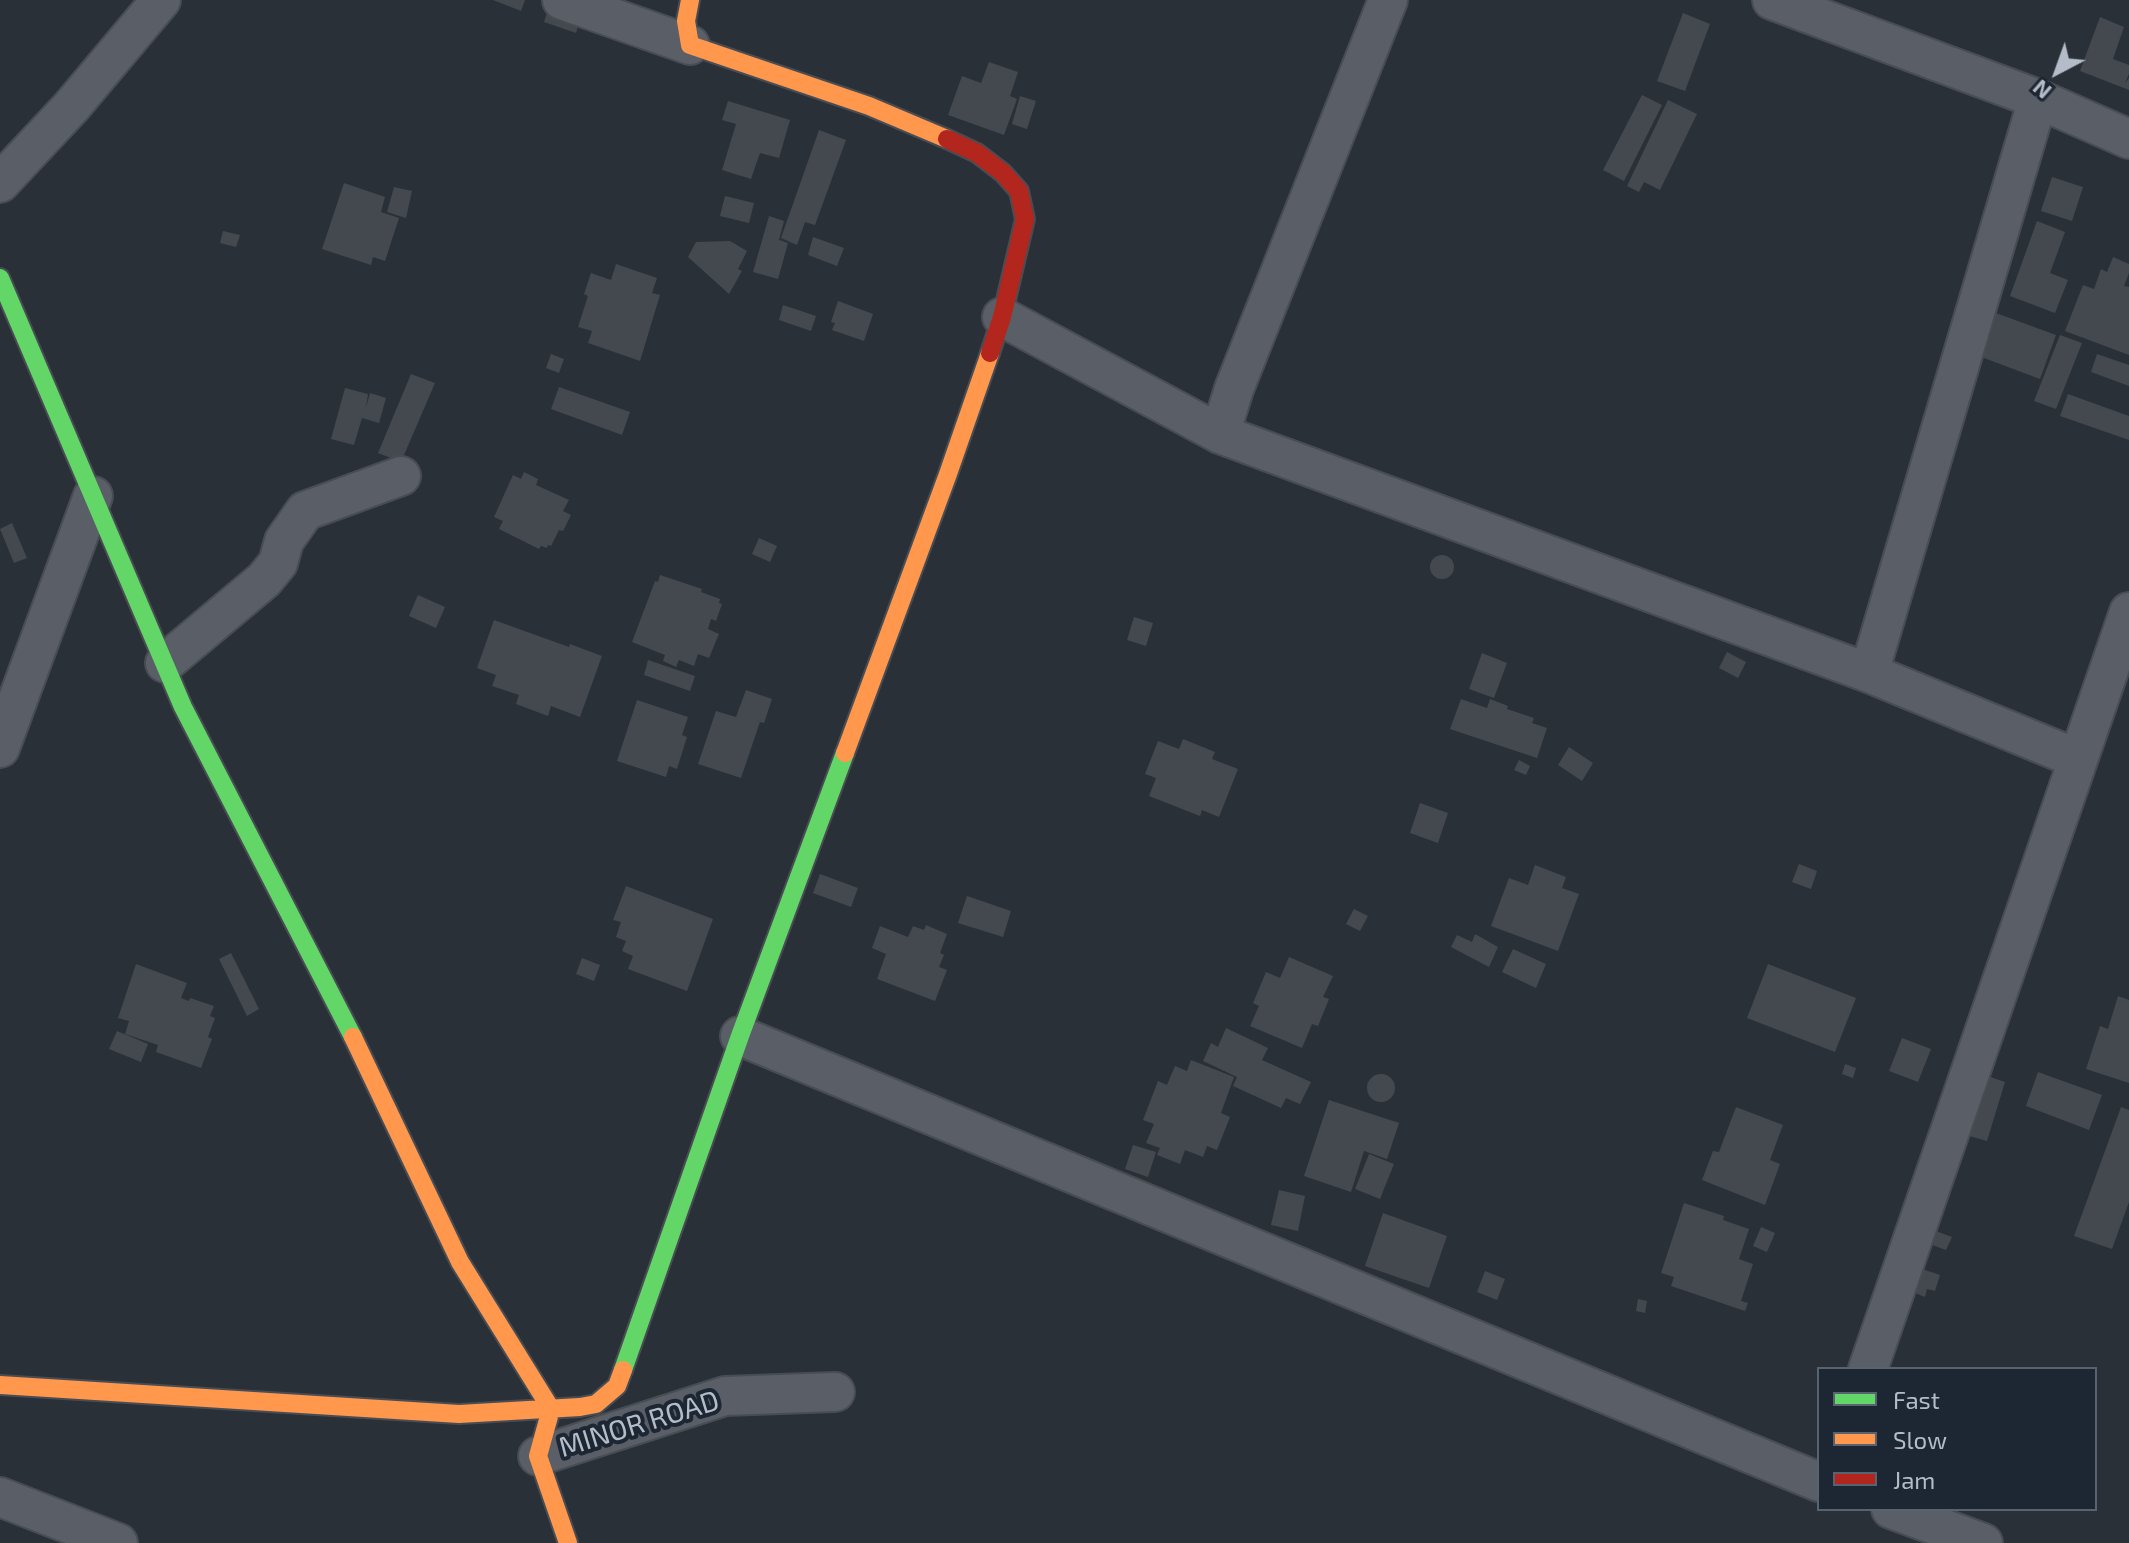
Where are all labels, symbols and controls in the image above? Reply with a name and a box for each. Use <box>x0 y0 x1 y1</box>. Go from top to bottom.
north arrow <box>2017 32 2097 112</box>
text: N <box>2027 75 2056 105</box>
legend <box>1817 1367 2097 1511</box>
street label: MINOR ROAD <box>555 1384 723 1464</box>
text: Fast <box>1893 1385 1940 1414</box>
text: Slow <box>1893 1425 1947 1454</box>
text: Jam <box>1893 1465 1935 1494</box>

